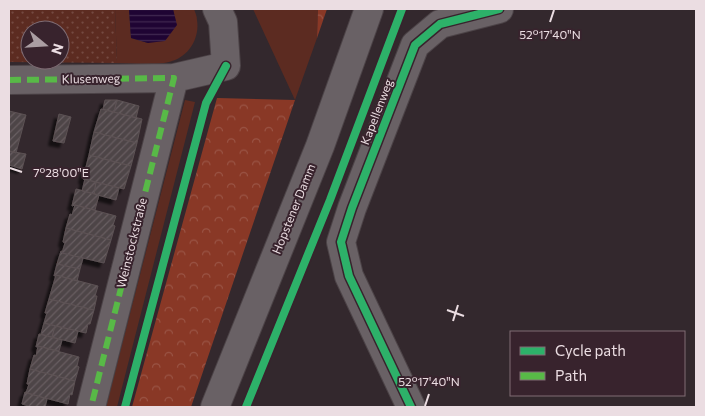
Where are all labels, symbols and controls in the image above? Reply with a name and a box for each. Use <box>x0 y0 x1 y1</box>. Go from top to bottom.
north arrow <box>20 20 70 70</box>
text: 52°17'40"N <box>519 27 581 41</box>
text: N <box>48 42 68 57</box>
street label: Klusenweg <box>62 70 121 86</box>
street label: Kapellenweg <box>357 76 395 146</box>
street label: Hopstener Damm <box>269 161 318 256</box>
text: 7°28'00"E <box>33 165 89 179</box>
street label: Weinstockstraße <box>113 196 149 289</box>
legend <box>510 331 685 396</box>
text: Cycle path <box>555 341 626 359</box>
text: Path <box>555 366 587 384</box>
text: 52°17'40"N <box>398 374 460 388</box>

